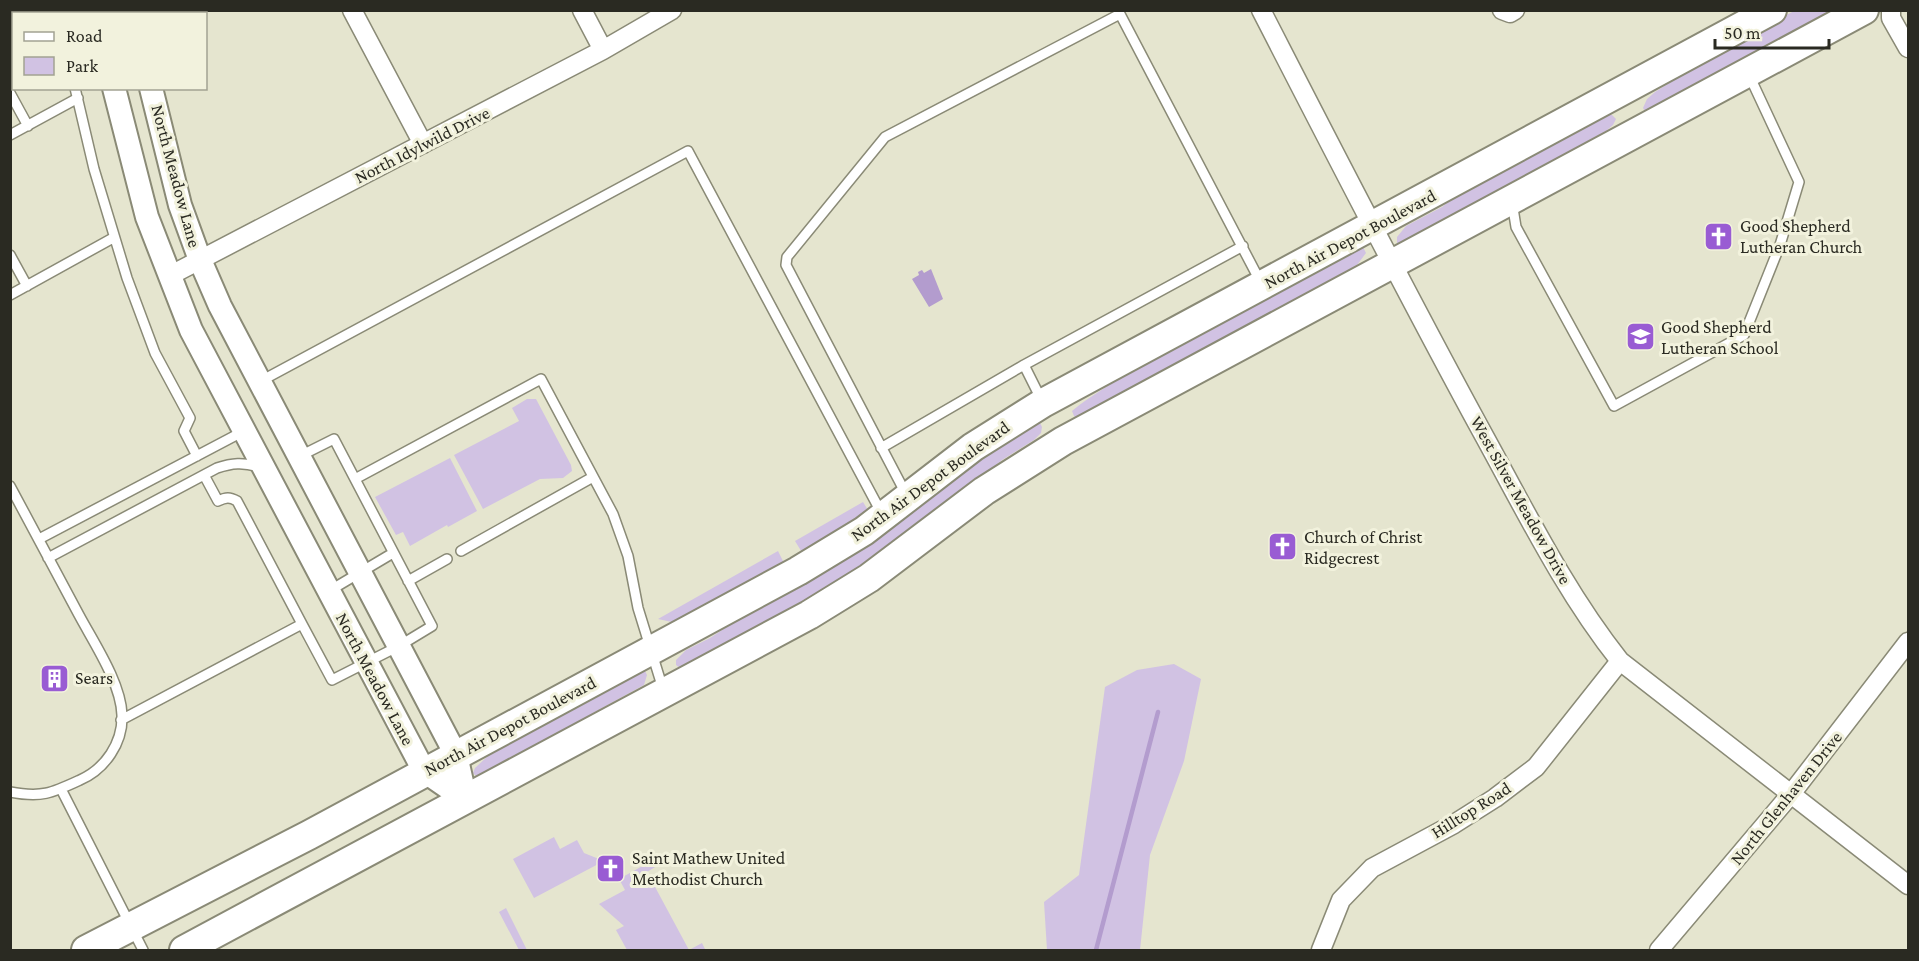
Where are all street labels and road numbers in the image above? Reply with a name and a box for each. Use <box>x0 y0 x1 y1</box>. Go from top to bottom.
street label: North Meadow Lane <box>147 102 205 250</box>
street label: North Idylwild Drive <box>351 102 493 188</box>
street label: North Air Depot Boulevard <box>1261 185 1440 293</box>
street label: West Silver Meadow Drive <box>1466 412 1576 588</box>
street label: North Air Depot Boulevard <box>847 416 1014 545</box>
street label: North Meadow Lane <box>332 609 418 749</box>
street label: North Air Depot Boulevard <box>421 672 600 780</box>
street label: North Glenhaven Drive <box>1726 727 1846 869</box>
street label: Hilltop Road <box>1428 777 1515 842</box>

